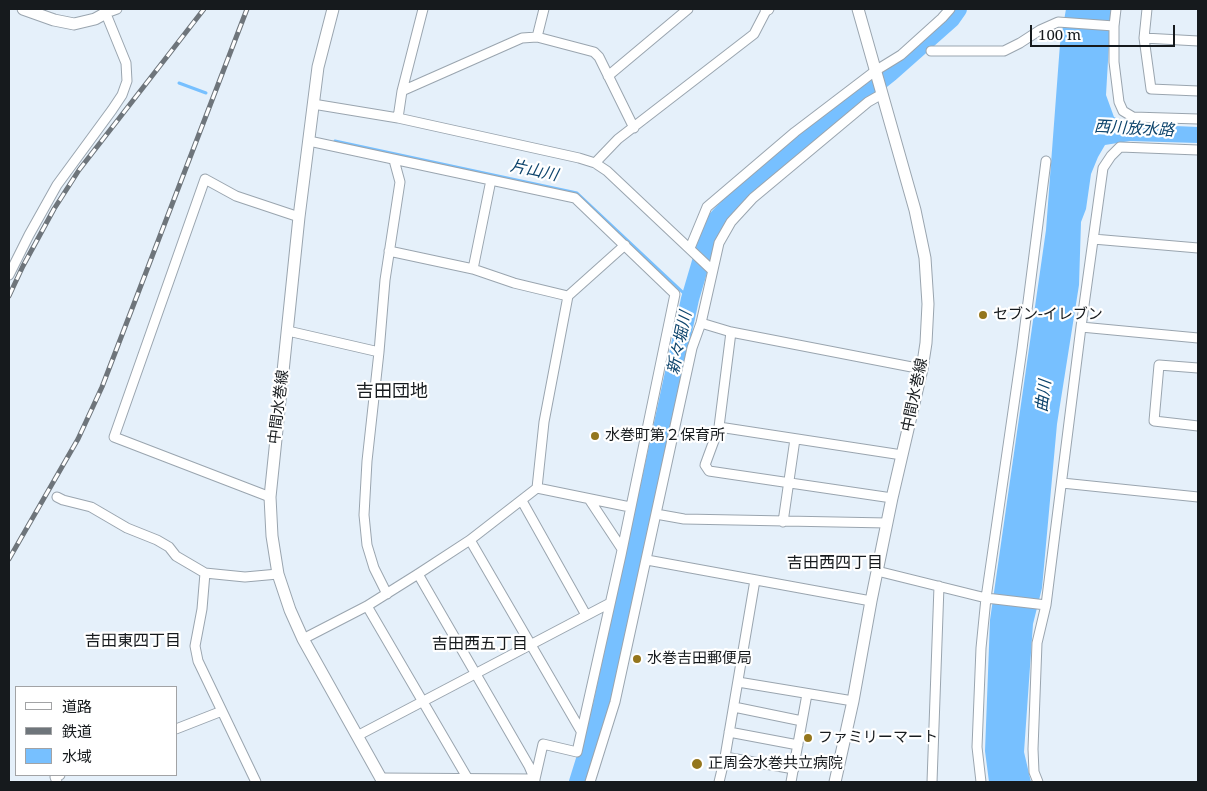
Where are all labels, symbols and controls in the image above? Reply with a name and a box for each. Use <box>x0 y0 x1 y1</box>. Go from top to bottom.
scale bar <box>1032 15 1177 47</box>
text: 100 m <box>1038 24 1081 44</box>
water label: 西川放水路 <box>1094 117 1174 141</box>
water label: 片山川 <box>509 157 559 185</box>
place label: セブン-イレブン <box>993 306 1103 324</box>
marker: セブン-イレブン <box>977 309 989 321</box>
water label: 新々堀川 <box>664 310 696 376</box>
street label: 中間水巻線 <box>898 356 932 434</box>
street label: 中間水巻線 <box>265 369 293 445</box>
water label: 曲川 <box>1033 379 1055 413</box>
district label: 吉田団地 <box>356 381 428 403</box>
place label: 水巻町第２保育所 <box>605 427 725 445</box>
marker: 水巻町第２保育所 <box>589 430 601 442</box>
district label: 吉田西四丁目 <box>787 553 883 573</box>
district label: 吉田東四丁目 <box>85 631 181 651</box>
district label: 吉田西五丁目 <box>432 634 528 654</box>
place label: 水巻吉田郵便局 <box>647 650 752 668</box>
marker: 水巻吉田郵便局 <box>631 653 643 665</box>
legend <box>15 686 178 776</box>
text: 道路 <box>62 696 92 716</box>
text: 鉄道 <box>62 721 92 741</box>
place label: ファミリーマート <box>818 729 938 747</box>
marker: ファミリーマート <box>802 732 814 744</box>
text: 水域 <box>62 746 92 766</box>
place label: 正周会水巻共立病院 <box>708 755 843 773</box>
marker: 正周会水巻共立病院 <box>690 757 704 771</box>

